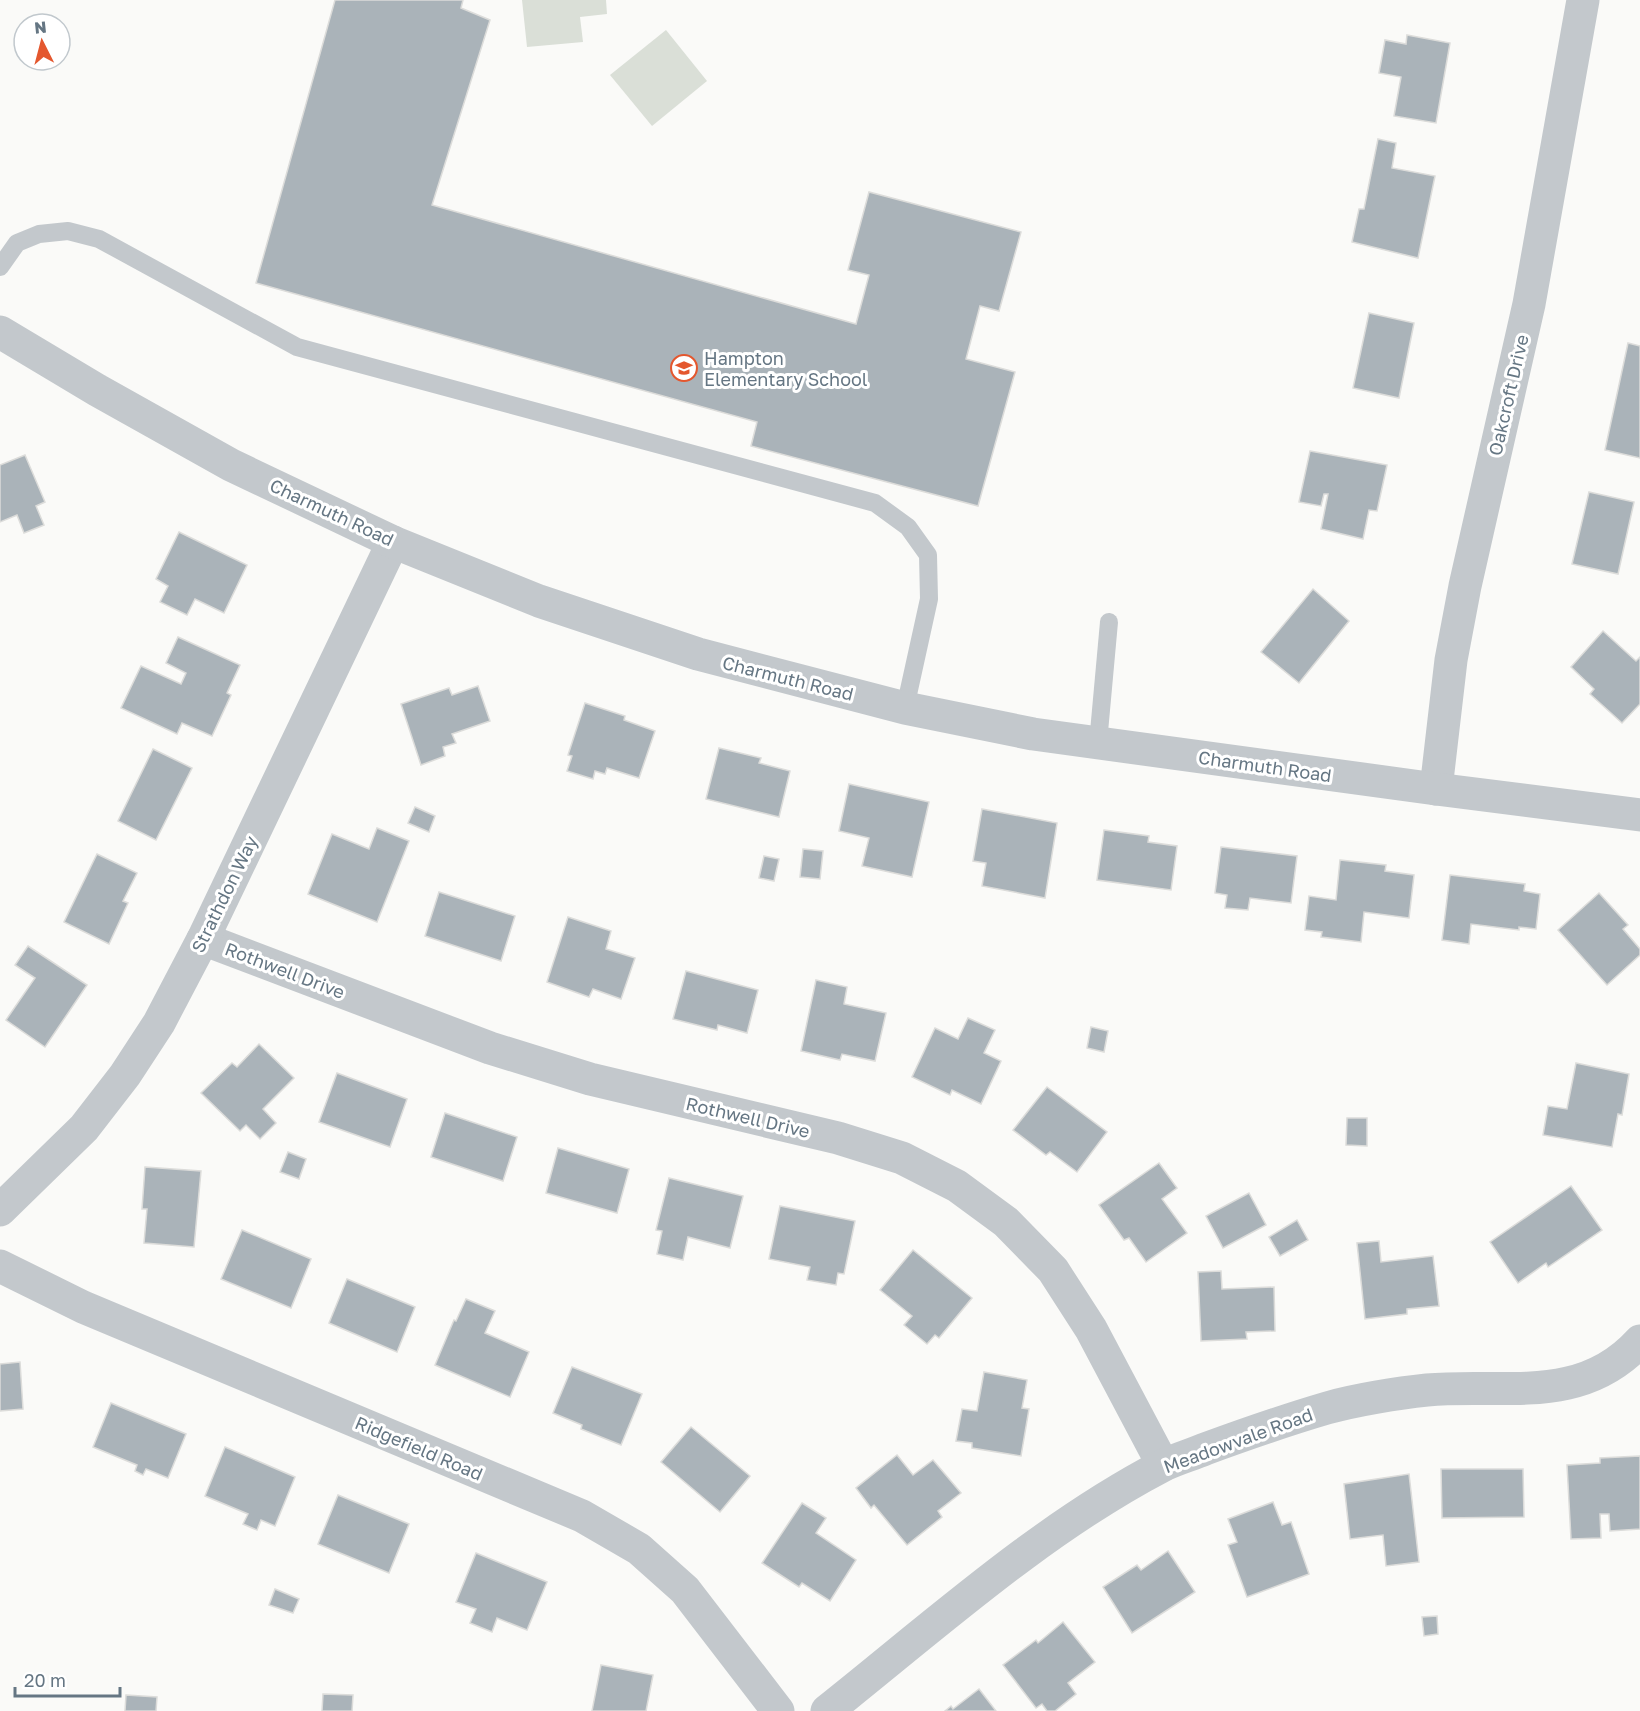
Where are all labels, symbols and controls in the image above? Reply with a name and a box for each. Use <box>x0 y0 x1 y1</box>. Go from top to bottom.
north arrow <box>12 12 72 72</box>
text: N <box>33 17 48 38</box>
street label: Oakcroft Drive <box>1483 332 1533 458</box>
place label: Hampton Elementary School <box>704 347 868 390</box>
school or university icon: Hampton Elementary School <box>669 353 699 383</box>
street label: Charmuth Road <box>267 474 397 550</box>
street label: Charmuth Road <box>720 651 856 705</box>
street label: Charmuth Road <box>1197 746 1333 786</box>
street label: Strathdon Way <box>186 832 262 956</box>
street label: Rothwell Drive <box>222 937 348 1003</box>
street label: Rothwell Drive <box>684 1092 812 1142</box>
street label: Meadowvale Road <box>1160 1403 1316 1477</box>
street label: Ridgefield Road <box>352 1411 486 1485</box>
scale bar <box>15 1660 120 1698</box>
text: 20 m <box>24 1669 66 1691</box>

